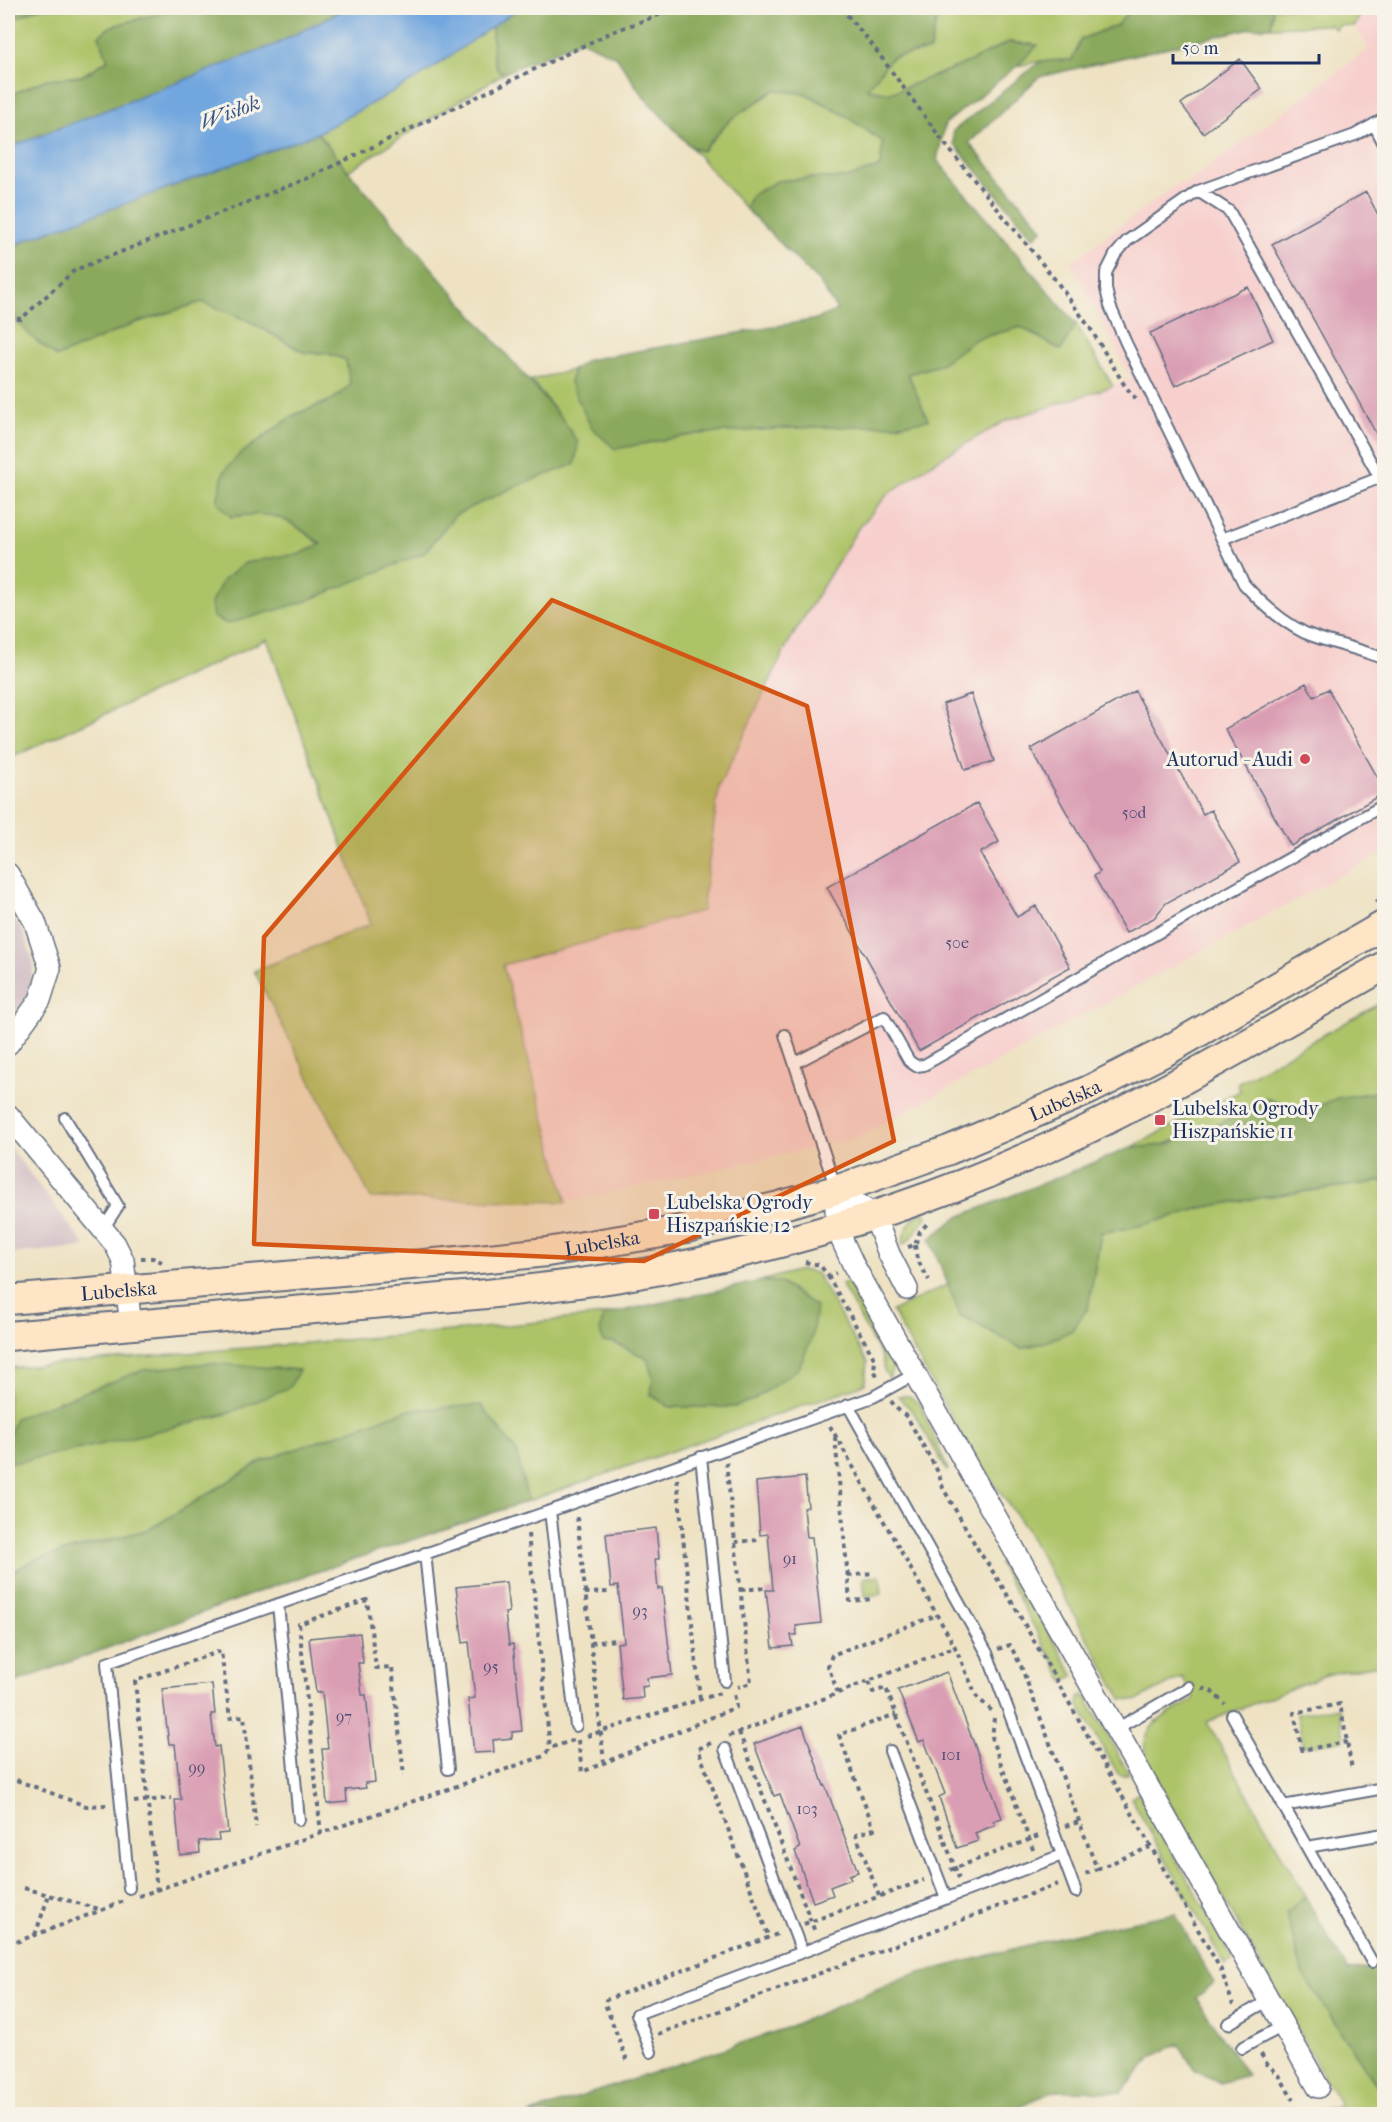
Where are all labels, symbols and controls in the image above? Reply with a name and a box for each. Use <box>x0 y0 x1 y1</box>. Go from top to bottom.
scale bar <box>1173 27 1318 65</box>
text: 50 m <box>1182 38 1219 59</box>
water label: Wisłok <box>197 90 263 134</box>
place label: Autorud - Audi <box>1166 748 1293 771</box>
marker: Autorud - Audi <box>1298 752 1312 766</box>
house number: 50d <box>1122 803 1146 822</box>
house number: 50e <box>945 933 969 952</box>
street label: Lubelska <box>1026 1075 1106 1126</box>
place label: Lubelska Ogrody Hiszpańskie 11 <box>1172 1097 1320 1143</box>
marker: Lubelska Ogrody Hiszpańskie 11 <box>1153 1113 1167 1127</box>
place label: Lubelska Ogrody Hiszpańskie 12 <box>666 1191 814 1237</box>
marker: Lubelska Ogrody Hiszpańskie 12 <box>647 1207 661 1221</box>
street label: Lubelska <box>563 1226 642 1261</box>
street label: Lubelska <box>80 1276 158 1306</box>
house number: 91 <box>783 1549 797 1568</box>
house number: 93 <box>633 1601 647 1620</box>
house number: 95 <box>483 1657 499 1676</box>
house number: 97 <box>336 1707 352 1726</box>
house number: 101 <box>941 1745 961 1764</box>
house number: 99 <box>189 1758 205 1777</box>
house number: 103 <box>796 1799 818 1818</box>

